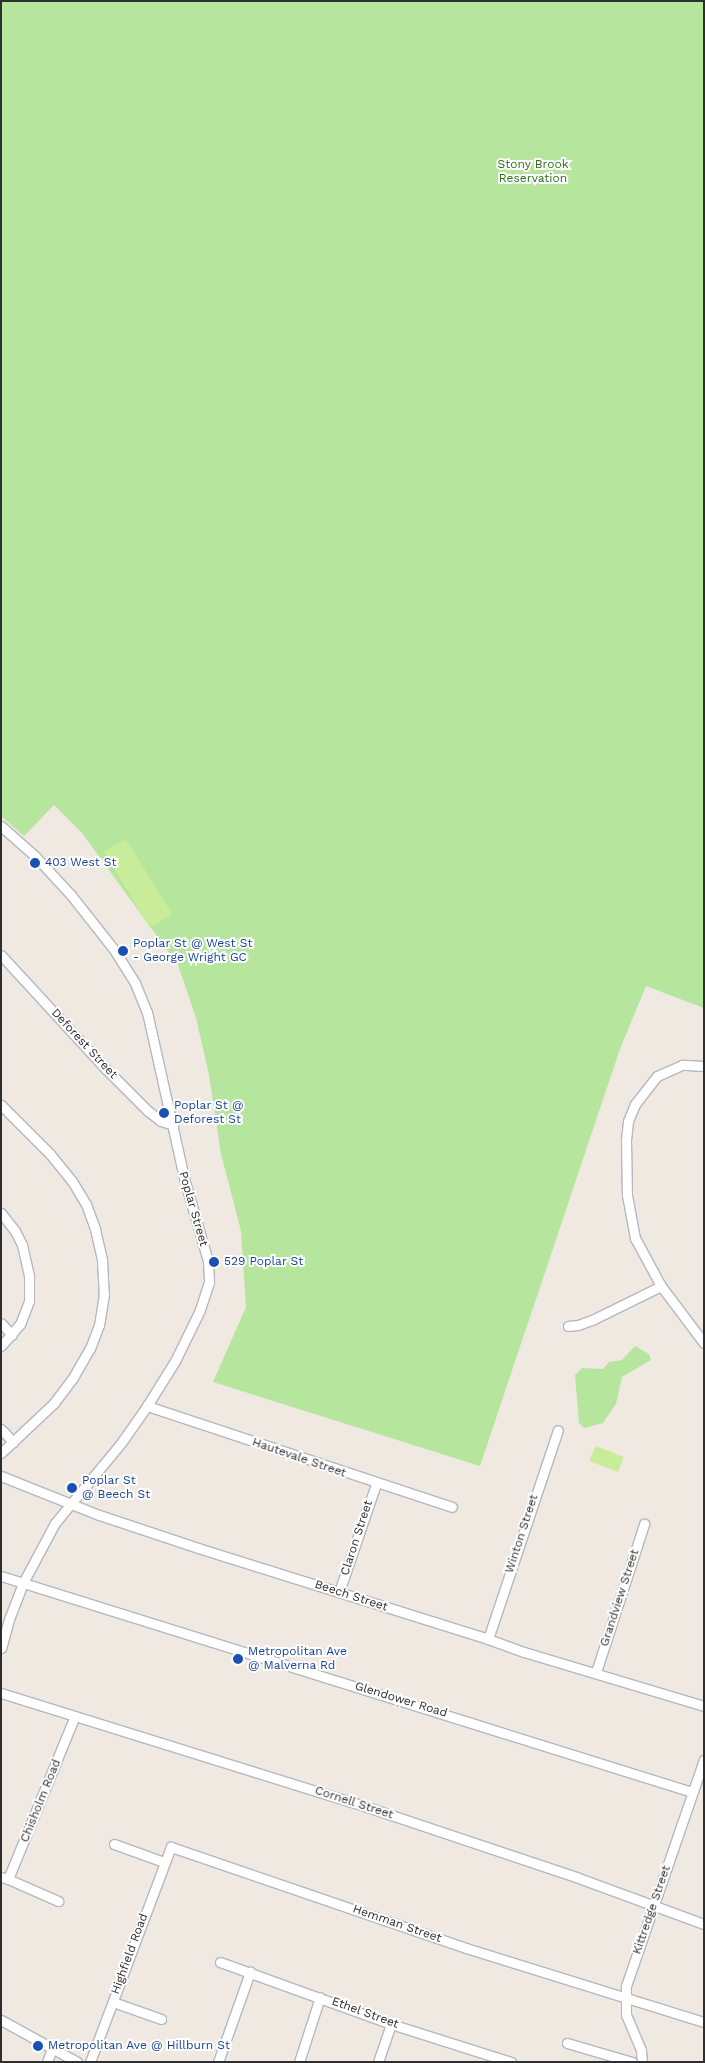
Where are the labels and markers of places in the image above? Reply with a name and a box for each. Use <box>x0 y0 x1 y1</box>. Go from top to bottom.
place label: 403 West St <box>45 856 117 870</box>
marker: 403 West St <box>29 857 41 869</box>
place label: Poplar St @ West St - George Wright GC <box>133 937 253 965</box>
marker: Poplar St @ West St - George Wright GC <box>117 945 129 957</box>
place label: Poplar St @ Deforest St <box>174 1099 244 1127</box>
marker: Poplar St @ Deforest St <box>158 1107 170 1119</box>
place label: 529 Poplar St <box>224 1255 304 1269</box>
marker: 529 Poplar St <box>208 1256 220 1268</box>
place label: Poplar St @ Beech St <box>82 1474 150 1502</box>
marker: Poplar St @ Beech St <box>66 1482 78 1494</box>
place label: Metropolitan Ave @ Malverna Rd <box>248 1645 347 1673</box>
marker: Metropolitan Ave @ Malverna Rd <box>232 1653 244 1665</box>
place label: Metropolitan Ave @ Hillburn St <box>48 2039 231 2053</box>
marker: Metropolitan Ave @ Hillburn St <box>32 2040 44 2052</box>

